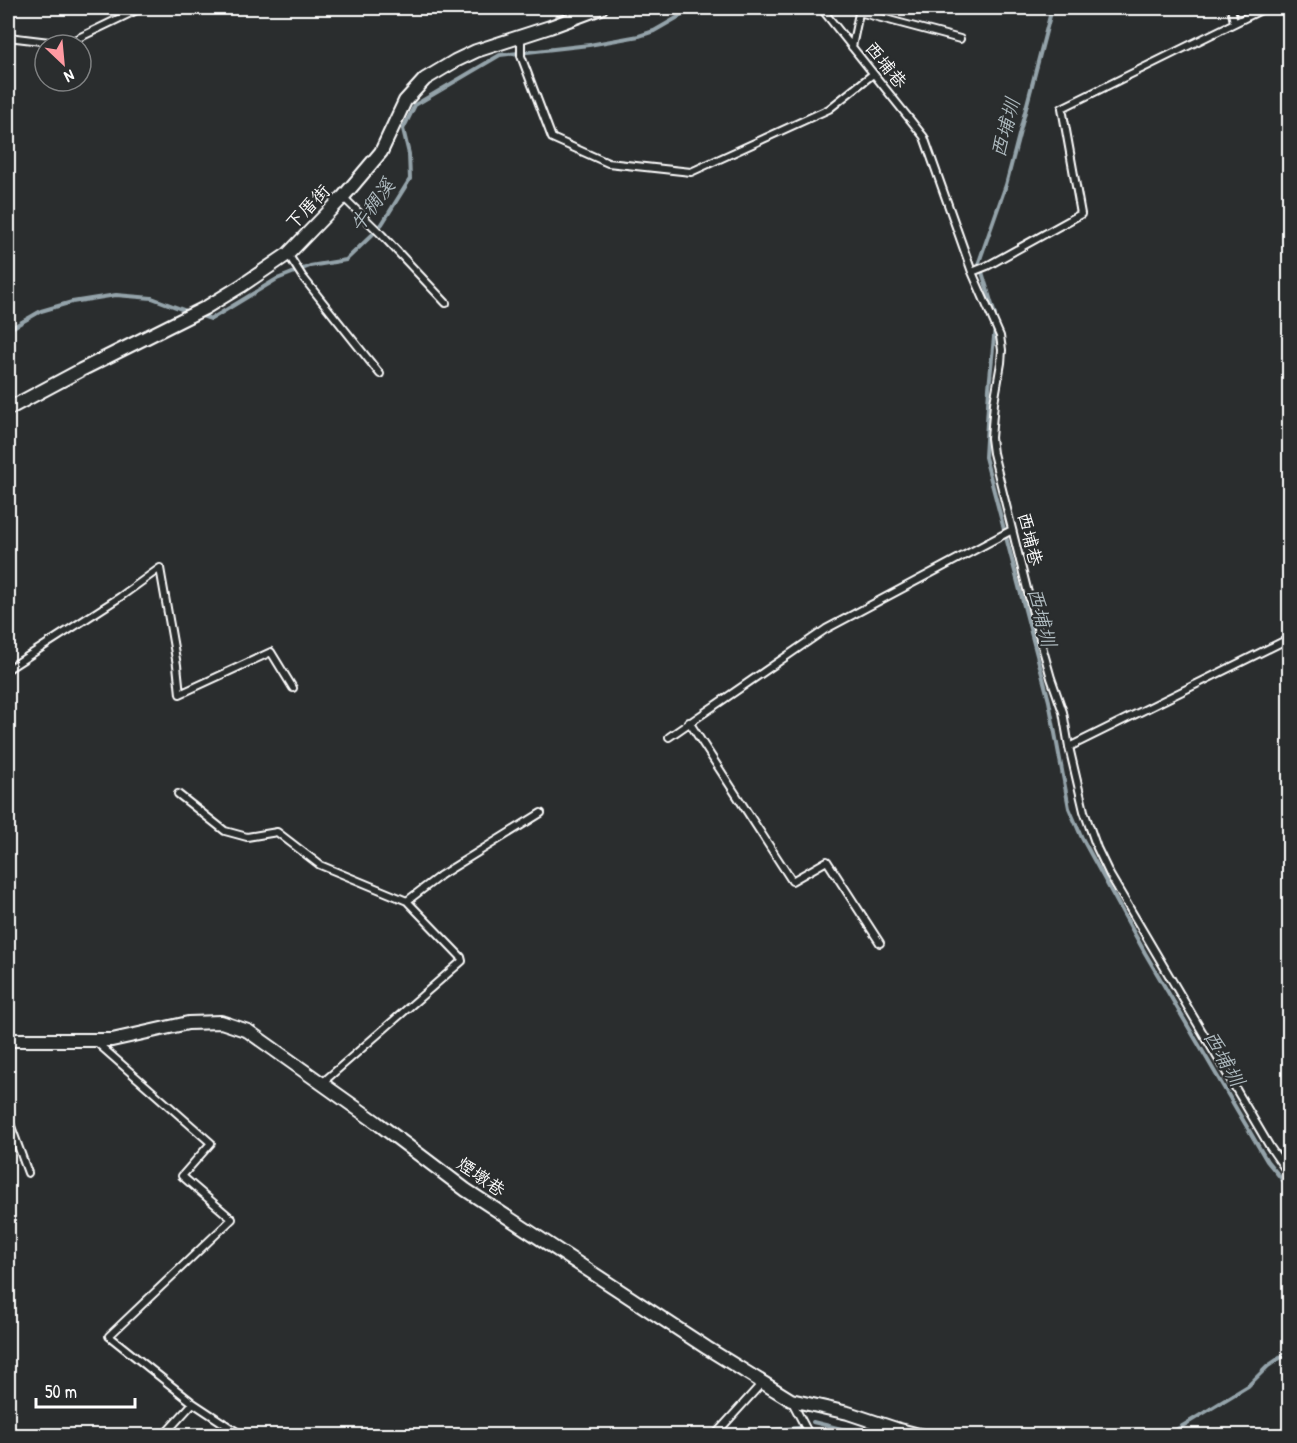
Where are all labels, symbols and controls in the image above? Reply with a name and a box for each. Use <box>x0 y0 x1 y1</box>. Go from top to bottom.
north arrow <box>33 33 93 93</box>
street label: 西埔巷 <box>860 36 913 94</box>
text: N <box>60 65 78 88</box>
water label: 西埔圳 <box>984 93 1026 160</box>
water label: 牛稠溪 <box>343 172 401 237</box>
street label: 下厝街 <box>280 179 335 235</box>
street label: 西埔巷 <box>1012 510 1049 568</box>
water label: 西埔圳 <box>1022 584 1064 651</box>
water label: 西埔圳 <box>1198 1025 1252 1092</box>
street label: 煙墩巷 <box>452 1151 511 1202</box>
scale bar <box>36 1371 135 1409</box>
text: 50 m <box>45 1379 77 1404</box>

